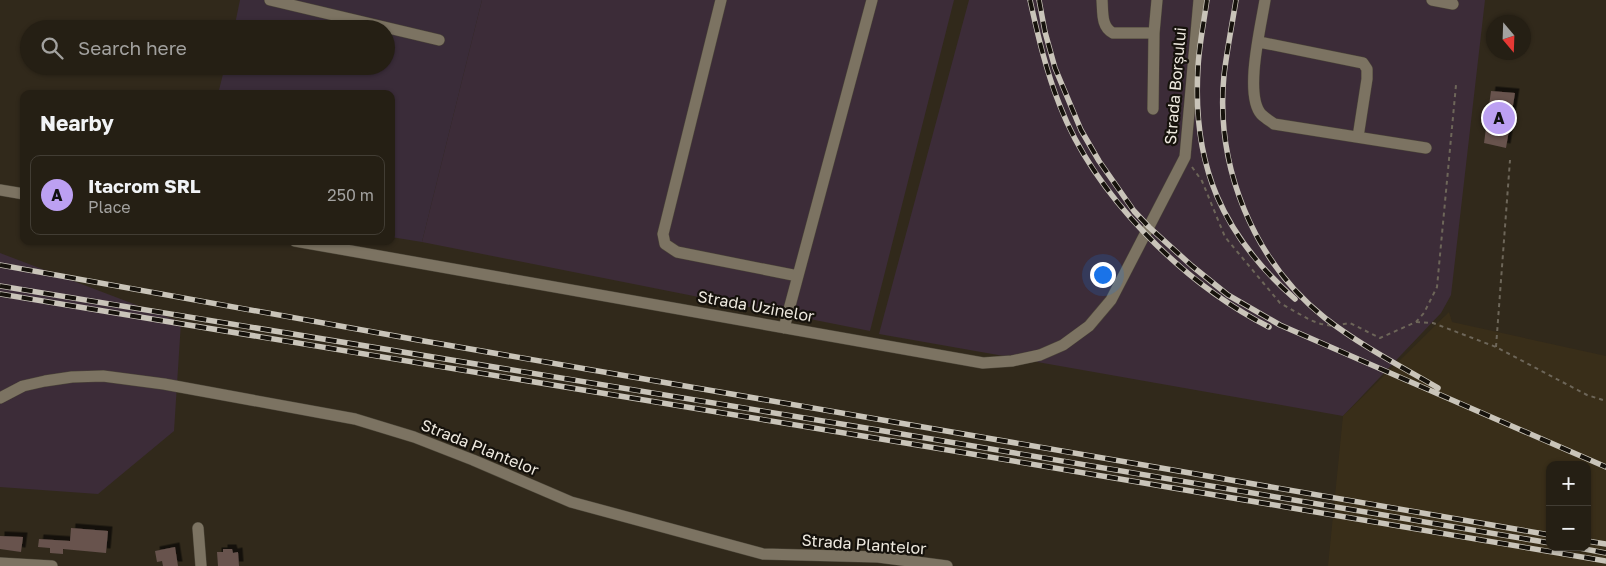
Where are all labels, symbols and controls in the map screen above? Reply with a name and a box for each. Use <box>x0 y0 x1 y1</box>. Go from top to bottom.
north arrow <box>1486 15 1531 60</box>
search box <box>20 20 395 75</box>
street label: Strada Borșului <box>1160 26 1190 146</box>
icon: search <box>38 34 66 62</box>
text: Search here <box>78 36 187 59</box>
pin: A <box>1483 99 1515 137</box>
text: Nearby <box>40 110 114 136</box>
text: Itacrom SRL <box>88 174 201 197</box>
text: A <box>51 185 63 205</box>
text: 250 m <box>327 185 374 205</box>
text: Place <box>88 197 131 217</box>
your location <box>1090 262 1116 288</box>
street label: Strada Uzinelor <box>696 286 816 326</box>
street label: Strada Plantelor <box>418 414 542 480</box>
map controls <box>1546 461 1591 551</box>
button: + <box>1546 461 1591 506</box>
button: − <box>1546 506 1591 551</box>
street label: Strada Plantelor <box>801 530 927 558</box>

